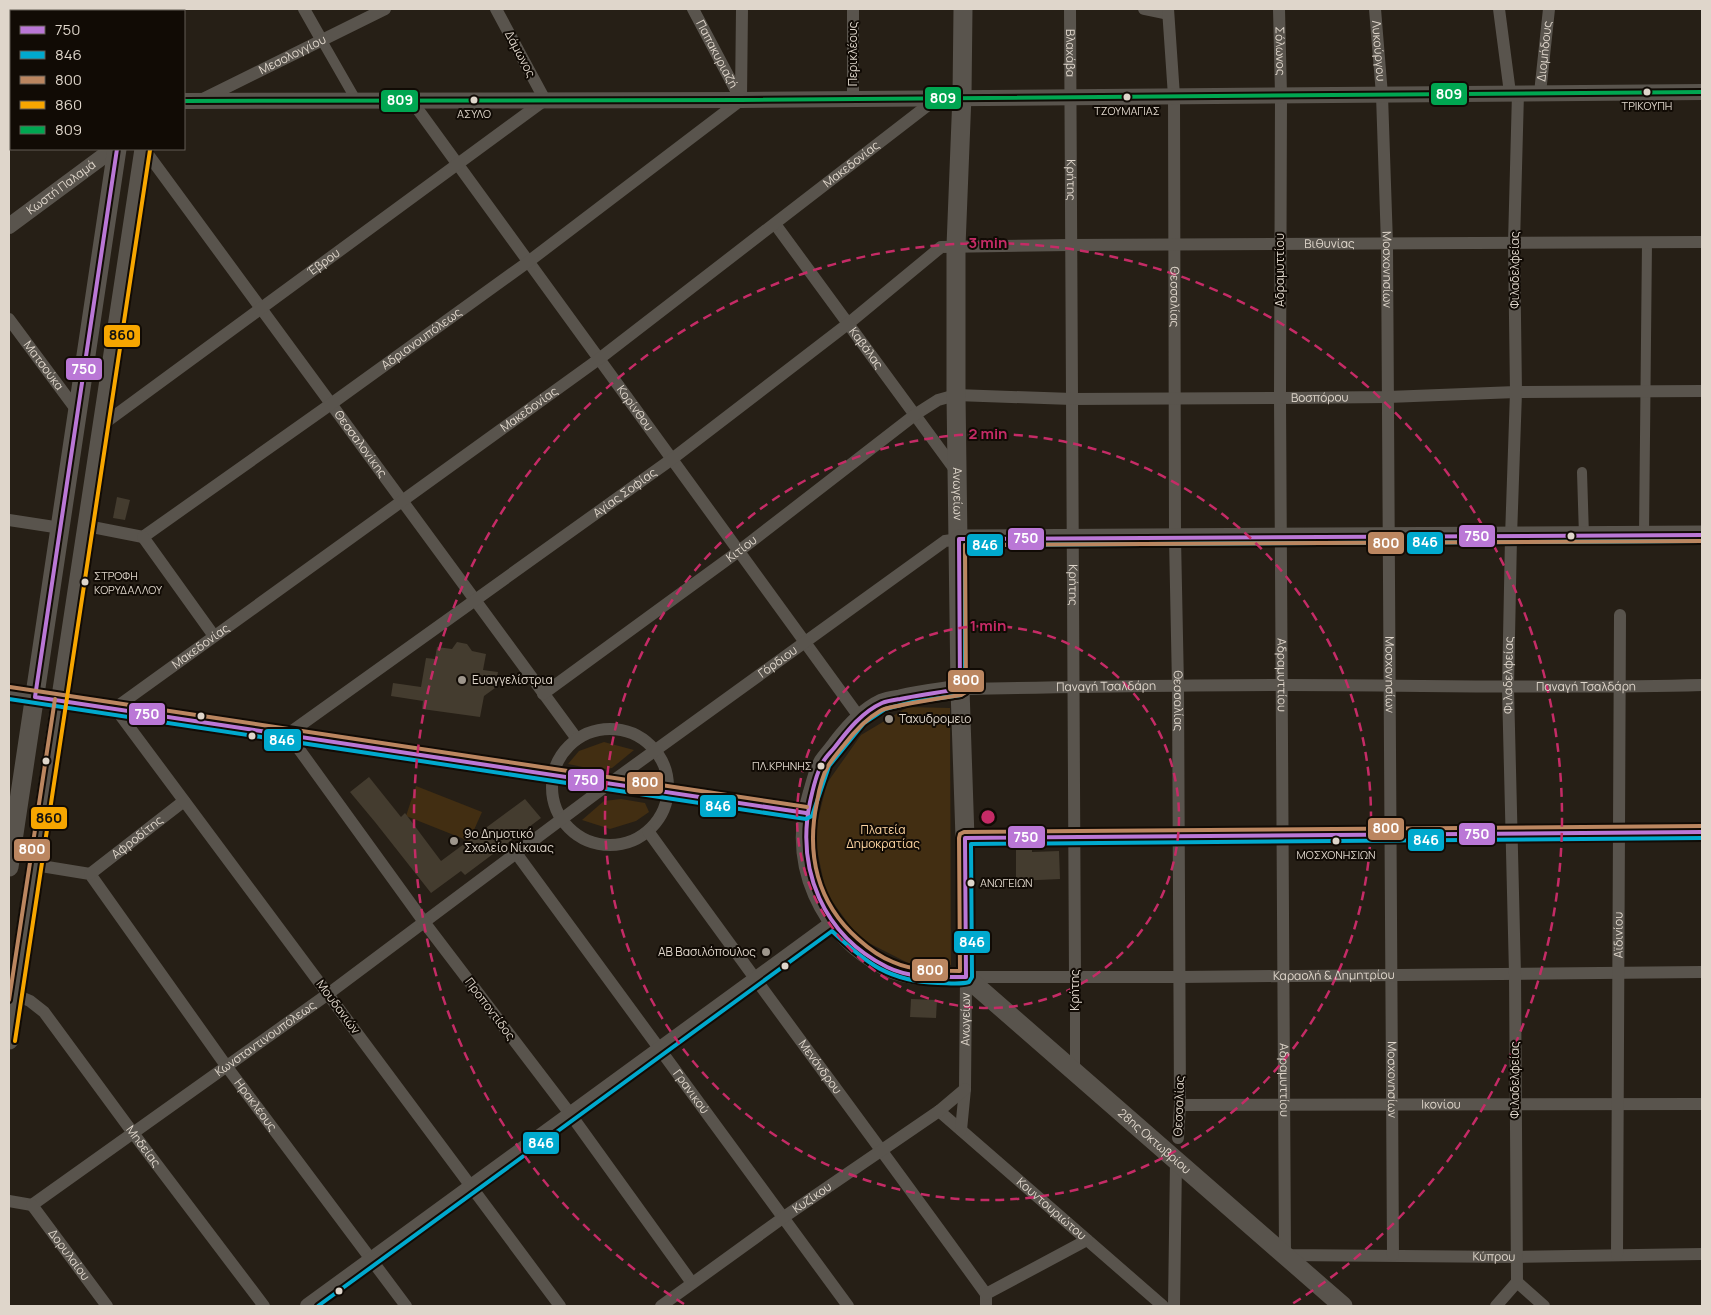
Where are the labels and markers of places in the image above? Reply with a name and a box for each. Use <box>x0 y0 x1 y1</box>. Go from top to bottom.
marker: ΤΡΙΚΟΥΠΗ <box>1642 87 1652 97</box>
marker: ΤΖΟΥΜΑΓΙΑΣ <box>1122 92 1132 102</box>
marker: ΑΣΥΛΟ <box>469 95 479 105</box>
place label: ΤΡΙΚΟΥΠΗ <box>1622 98 1672 113</box>
place label: ΤΖΟΥΜΑΓΙΑΣ <box>1094 103 1160 118</box>
place label: ΑΣΥΛΟ <box>457 106 491 121</box>
unlabelled marker <box>1566 531 1576 541</box>
place label: ΣΤΡΟΦΗ ΚΟΡΥΔΑΛΛΟΥ <box>94 568 163 597</box>
marker: ΣΤΡΟΦΗ ΚΟΡΥΔΑΛΛΟΥ <box>80 577 90 587</box>
place label: Ευαγγελίστρια <box>472 671 553 688</box>
marker: Ευαγγελίστρια <box>456 674 468 686</box>
place label: Ταχυδρομειο <box>899 710 971 727</box>
unlabelled marker <box>196 711 206 721</box>
marker: Ταχυδρομειο <box>883 713 895 725</box>
unlabelled marker <box>247 731 257 741</box>
unlabelled marker <box>41 756 51 766</box>
place label: ΠΛ.ΚΡΗΝΗΣ <box>752 758 812 773</box>
marker: ΠΛ.ΚΡΗΝΗΣ <box>816 761 826 771</box>
centre of rings <box>979 808 997 826</box>
place label: 9o Δημοτικό Σχολείο Νίκαιας <box>464 825 554 856</box>
marker: 9o Δημοτικό Σχολείο Νίκαιας <box>448 835 460 847</box>
marker: ΜΟΣΧΟΝΗΣΙΩΝ <box>1331 836 1341 846</box>
place label: ΜΟΣΧΟΝΗΣΙΩΝ <box>1297 847 1375 862</box>
place label: ΑΝΩΓΕΙΩΝ <box>980 875 1033 890</box>
marker: ΑΝΩΓΕΙΩΝ <box>966 878 976 888</box>
place label: ΑΒ Βασιλόπουλος <box>658 943 756 960</box>
marker: ΑΒ Βασιλόπουλος <box>760 946 772 958</box>
unlabelled marker <box>780 961 790 971</box>
unlabelled marker <box>334 1286 344 1296</box>

